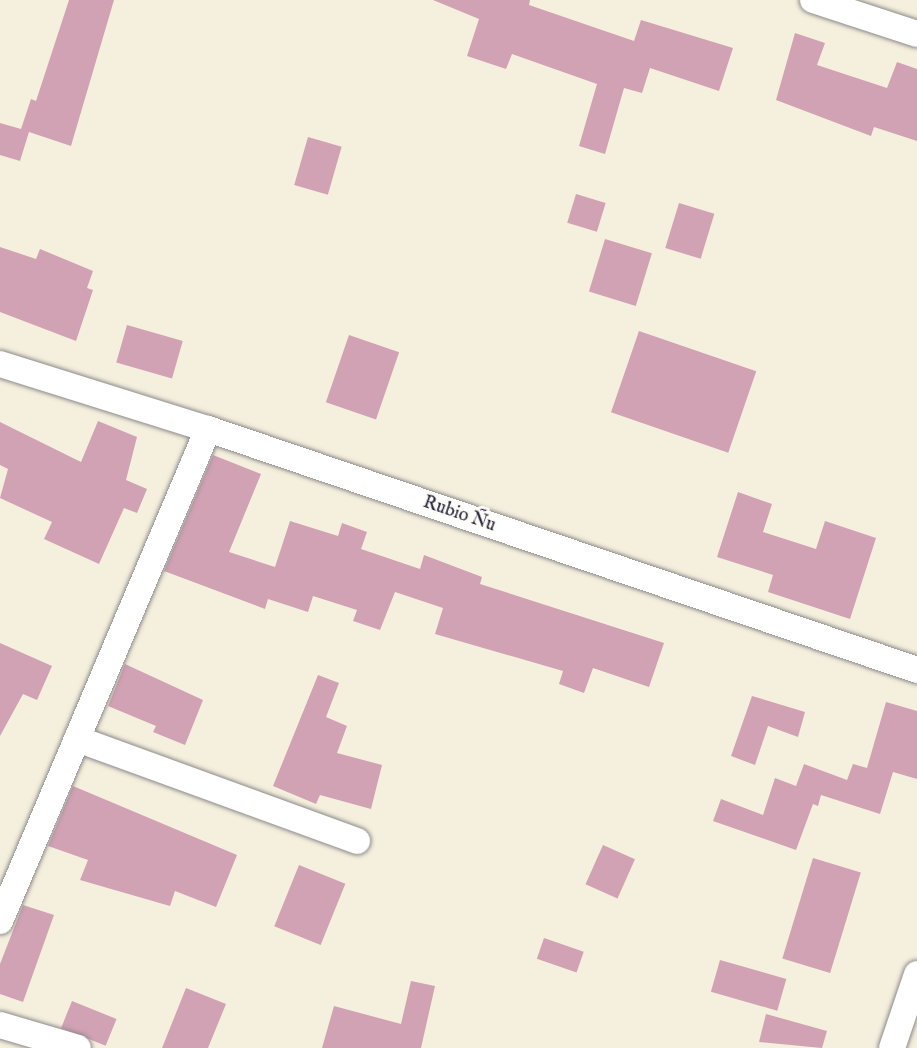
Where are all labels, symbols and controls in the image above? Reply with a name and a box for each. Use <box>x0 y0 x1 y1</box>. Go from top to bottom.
street label: Rubio Ñu <box>420 493 498 537</box>

